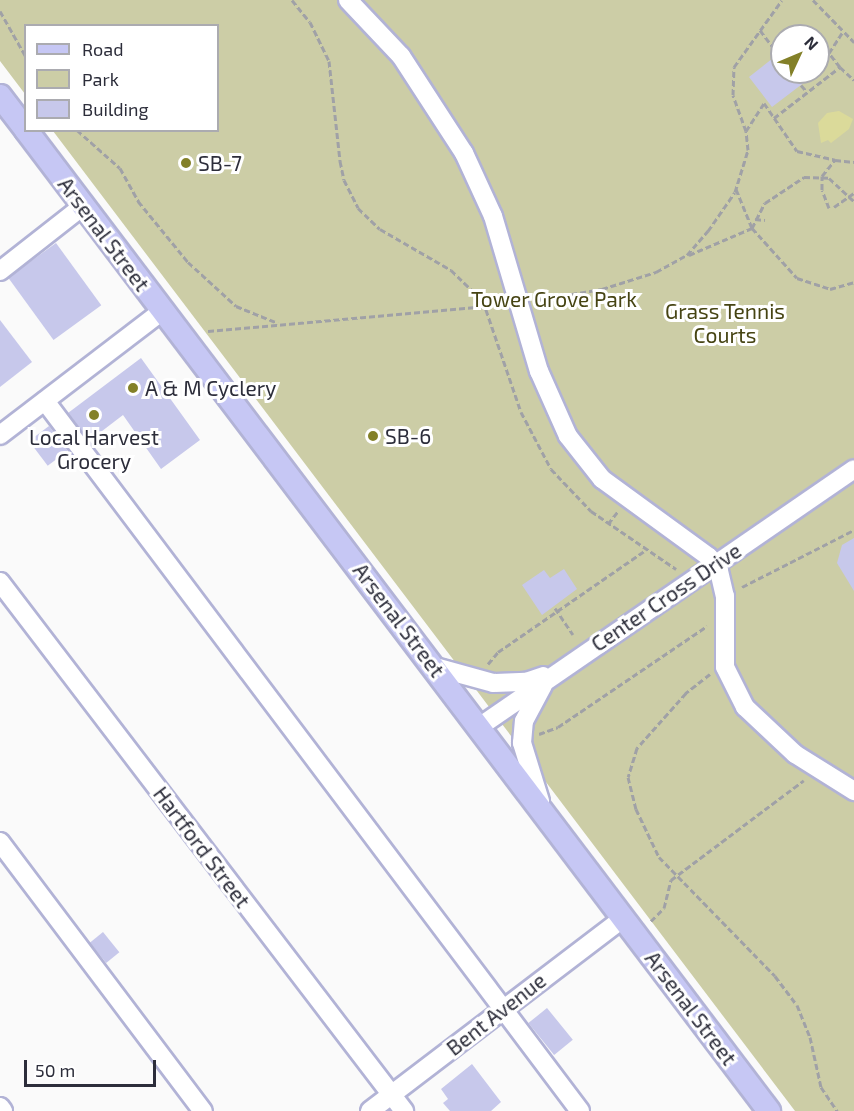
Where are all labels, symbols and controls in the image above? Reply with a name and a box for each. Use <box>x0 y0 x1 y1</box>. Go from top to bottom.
legend <box>24 24 219 132</box>
north arrow <box>770 24 830 84</box>
text: N <box>801 32 823 53</box>
text: Road <box>82 38 123 60</box>
text: Park <box>82 68 119 90</box>
text: Building <box>82 98 149 120</box>
place label: SB-7 <box>198 150 242 176</box>
marker: SB-7 <box>179 156 193 170</box>
street label: Arsenal Street <box>53 172 155 296</box>
park label: Tower Grove Park <box>471 286 637 312</box>
park label: Grass Tennis Courts <box>665 298 785 348</box>
place label: A & M Cyclery <box>145 375 277 401</box>
marker: A & M Cyclery <box>126 381 140 395</box>
marker: Local Harvest Grocery <box>87 408 101 422</box>
place label: SB-6 <box>385 423 431 449</box>
place label: Local Harvest Grocery <box>29 424 159 474</box>
marker: SB-6 <box>366 429 380 443</box>
street label: Center Cross Drive <box>586 537 746 657</box>
street label: Arsenal Street <box>348 558 450 682</box>
street label: Hartford Street <box>148 782 256 912</box>
street label: Arsenal Street <box>640 946 742 1070</box>
street label: Bent Avenue <box>441 967 551 1061</box>
scale bar <box>27 1048 159 1086</box>
text: 50 m <box>35 1059 75 1081</box>

